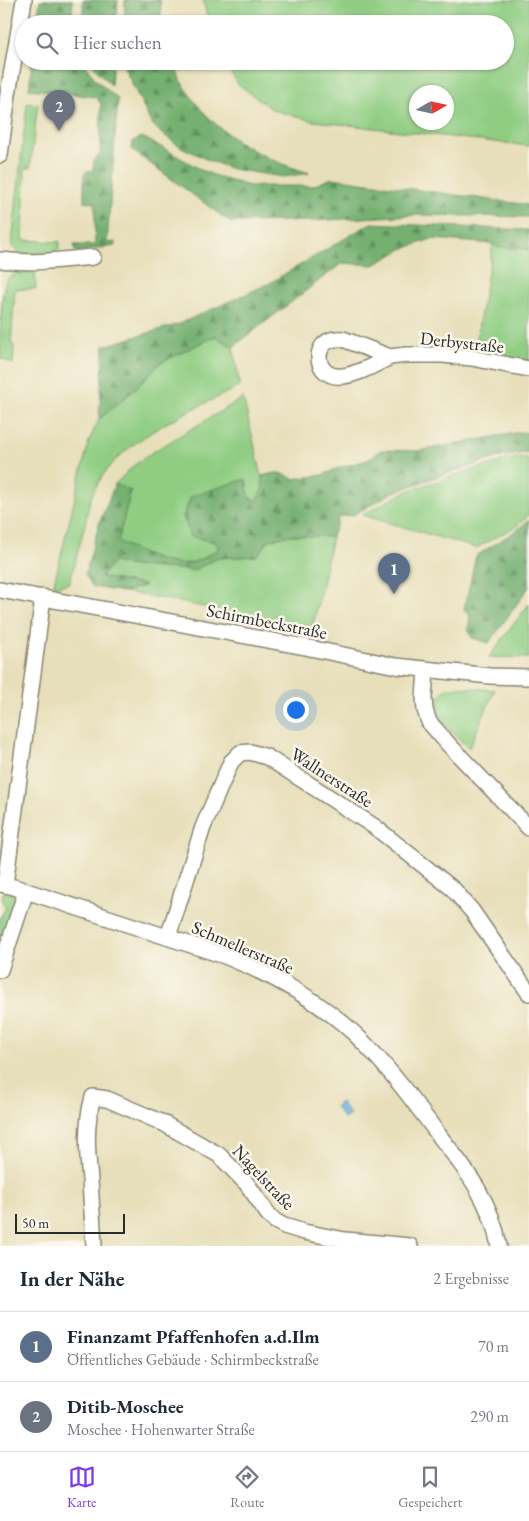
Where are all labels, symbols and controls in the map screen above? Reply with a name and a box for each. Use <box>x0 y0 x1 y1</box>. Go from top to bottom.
search box <box>15 15 514 70</box>
icon: search <box>33 29 61 57</box>
text: Hier suchen <box>73 30 162 55</box>
north arrow <box>409 85 454 130</box>
pin: 2 <box>43 90 75 131</box>
street label: Derbystraße <box>419 326 505 358</box>
pin: 1 <box>378 553 410 594</box>
street label: Schirmbeckstraße <box>205 598 329 644</box>
your location <box>283 697 309 723</box>
street label: Wallnerstraße <box>286 742 378 812</box>
street label: Schmellerstraße <box>189 915 297 979</box>
street label: Nagelstraße <box>228 1139 300 1215</box>
scale bar <box>15 1211 125 1234</box>
text: 50 m <box>22 1214 49 1232</box>
text: In der Nähe <box>20 1265 125 1292</box>
text: 2 Ergebnisse <box>433 1268 509 1289</box>
text: Finanzamt Pfaffenhofen a.d.Ilm <box>67 1324 320 1349</box>
text: 1 <box>32 1336 40 1357</box>
text: 70 m <box>478 1336 509 1357</box>
text: Öffentliches Gebäude · Schirmbeckstraße <box>67 1349 319 1370</box>
text: Ditib-Moschee <box>67 1394 184 1419</box>
text: 2 <box>32 1406 40 1427</box>
text: 290 m <box>470 1406 509 1427</box>
text: Moschee · Hohenwarter Straße <box>67 1419 255 1440</box>
tab: Karte <box>67 1463 97 1511</box>
tab: Route <box>230 1463 265 1511</box>
tab: Gespeichert <box>398 1463 462 1511</box>

